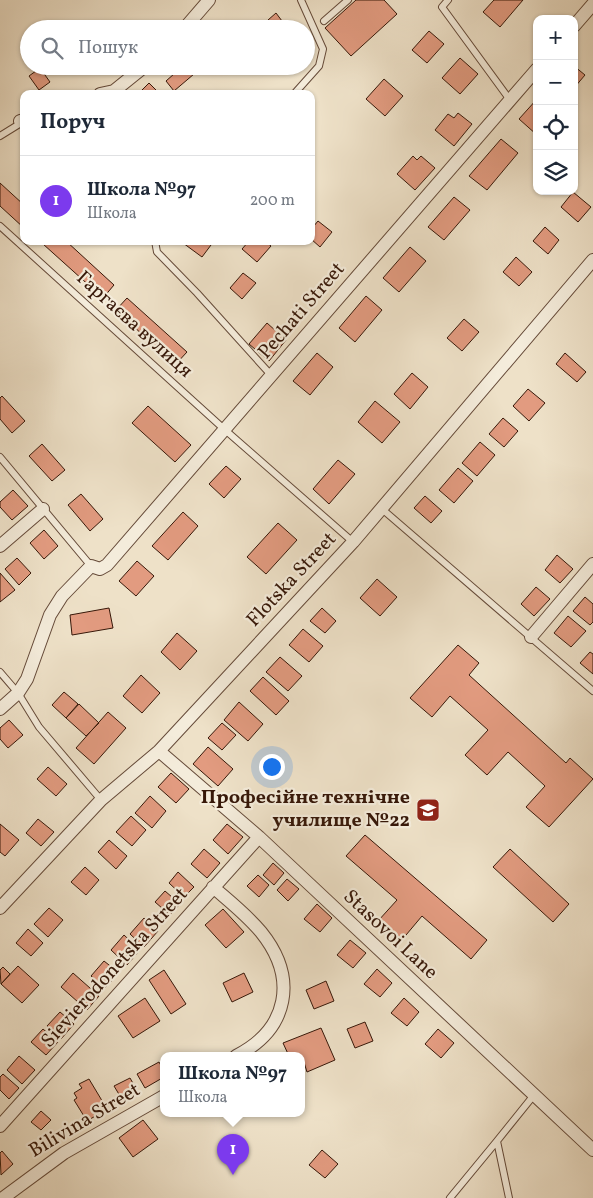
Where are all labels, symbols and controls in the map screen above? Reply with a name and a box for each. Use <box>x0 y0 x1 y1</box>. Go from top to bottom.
map controls <box>533 15 578 195</box>
button: + <box>533 15 578 60</box>
search box <box>20 20 315 75</box>
icon: search <box>38 34 66 62</box>
text: Пошук <box>78 35 138 61</box>
button: − <box>533 60 578 105</box>
button: locate <box>533 105 578 150</box>
text: Поруч <box>40 108 105 137</box>
button: layers <box>533 150 578 195</box>
text: Школа №97 <box>87 177 196 203</box>
text: 1 <box>53 190 59 212</box>
text: 200 m <box>250 190 295 212</box>
text: Школа <box>87 203 137 225</box>
street label: Pechati Street <box>252 256 352 366</box>
street label: Гаргаєва вулиця <box>70 265 198 385</box>
street label: Flotska Street <box>241 526 343 634</box>
your location <box>259 754 285 780</box>
place label: Професійне технічне училище №22 <box>201 784 410 835</box>
school or university icon: Професійне технічне училище №22 <box>415 797 441 823</box>
street label: Sievierodonetska Street <box>35 881 195 1055</box>
street label: Stasovoi Lane <box>336 884 444 986</box>
popup <box>160 1052 305 1117</box>
text: Школа №97 <box>178 1061 287 1087</box>
street label: Bilivina Street <box>24 1077 146 1165</box>
text: Школа <box>178 1087 228 1109</box>
pin: 1 <box>217 1134 249 1175</box>

